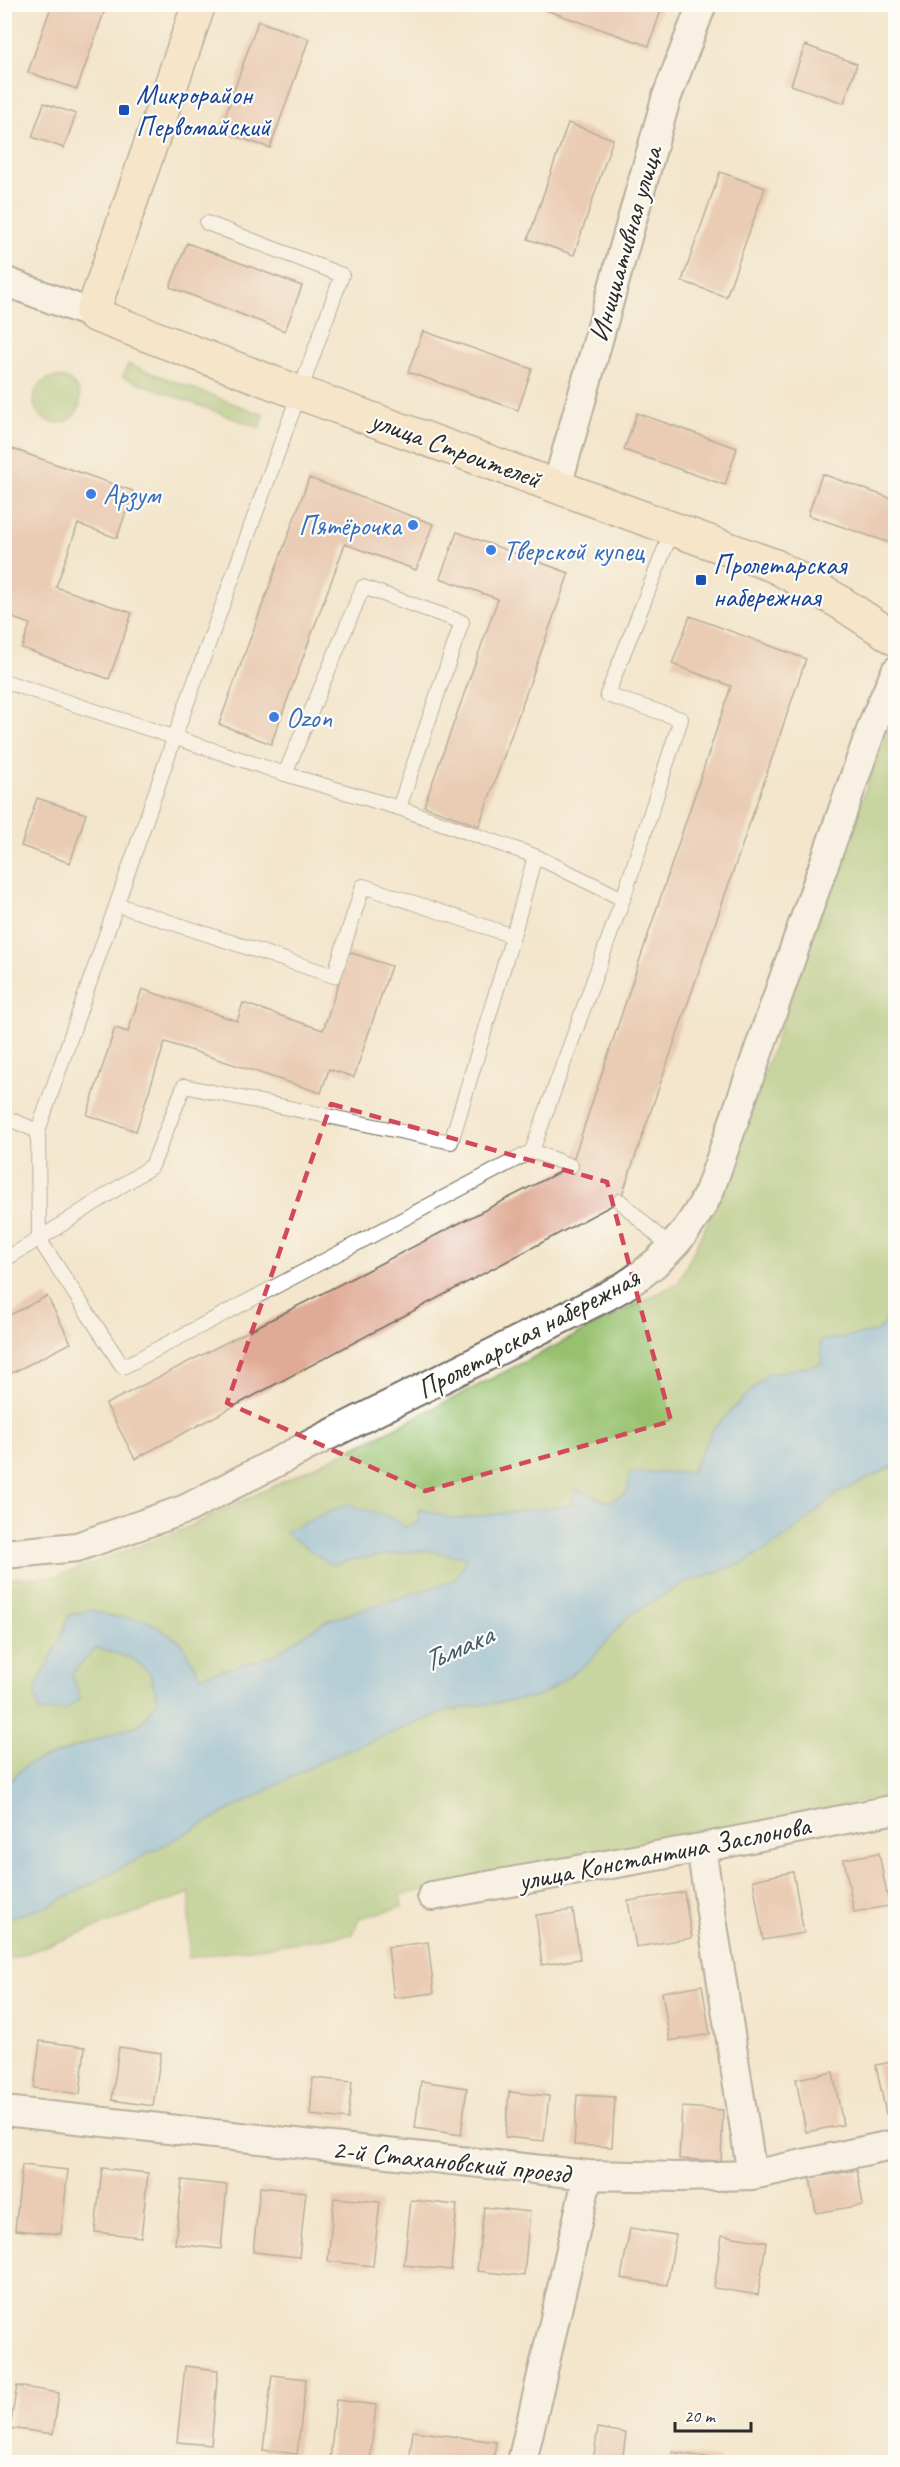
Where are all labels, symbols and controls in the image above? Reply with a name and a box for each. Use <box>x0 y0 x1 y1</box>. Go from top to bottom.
place label: Микрорайон Первомайский <box>136 77 272 144</box>
marker: Микрорайон Первомайский <box>117 103 131 117</box>
street label: Инициативная улица <box>580 140 670 346</box>
street label: улица Строителей <box>364 401 547 496</box>
place label: Арзум <box>103 477 162 512</box>
marker: Арзум <box>84 487 98 501</box>
place label: Пятёрочка <box>298 508 403 543</box>
marker: Пятёрочка <box>406 518 420 532</box>
place label: Тверской купец <box>503 533 646 568</box>
marker: Тверской купец <box>484 543 498 557</box>
place label: Пролетарская набережная <box>713 547 848 614</box>
marker: Пролетарская набережная <box>694 573 708 587</box>
place label: Ozon <box>286 700 332 735</box>
marker: Ozon <box>267 710 281 724</box>
street label: Пролетарская набережная <box>411 1259 646 1406</box>
water label: Тьмака <box>416 1614 501 1680</box>
street label: улица Константина Заслонова <box>513 1807 814 1899</box>
street label: 2-й Стахановский проезд <box>330 2131 575 2191</box>
scale bar <box>675 2395 752 2433</box>
text: 20 m <box>684 2405 717 2427</box>

